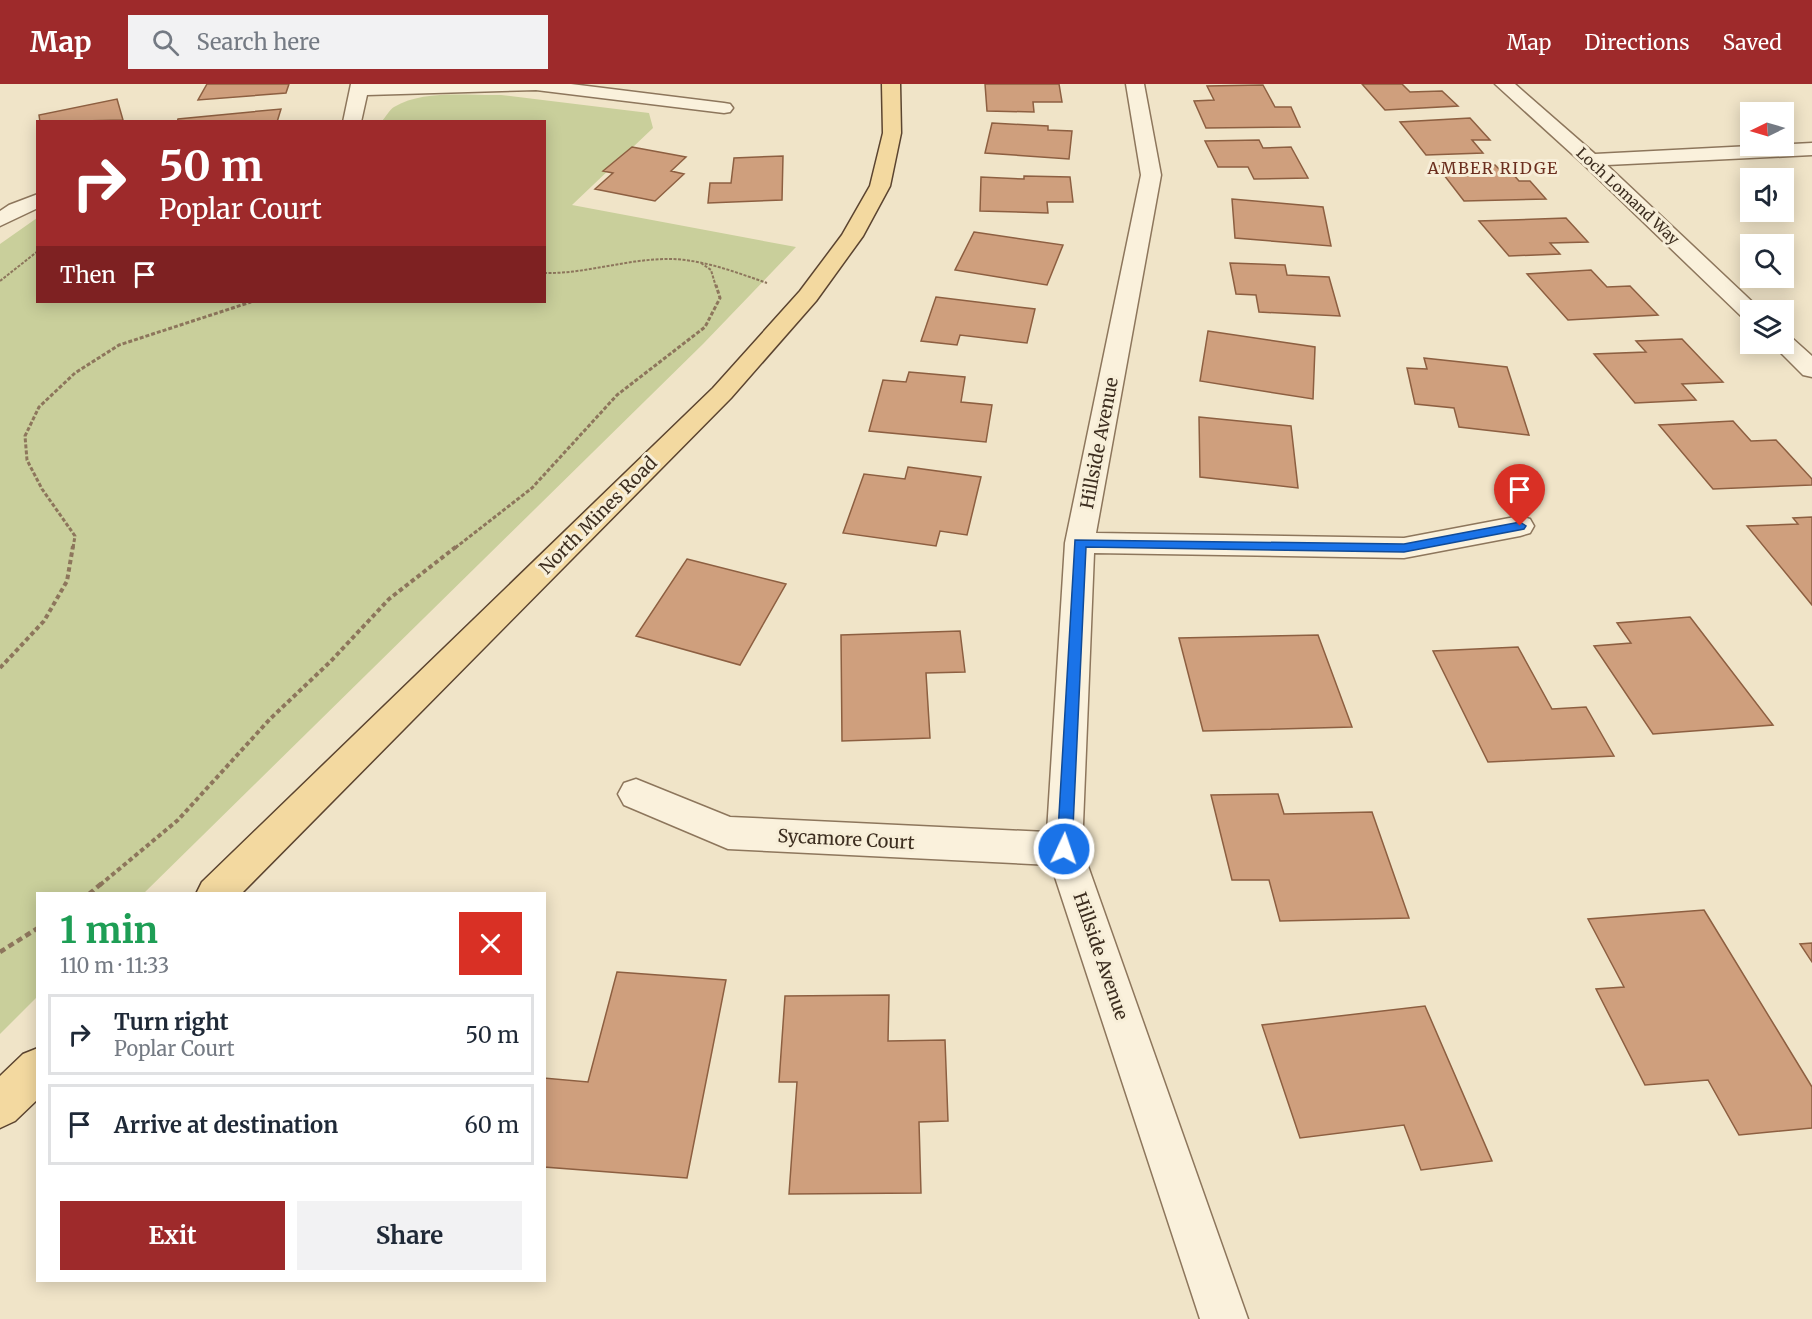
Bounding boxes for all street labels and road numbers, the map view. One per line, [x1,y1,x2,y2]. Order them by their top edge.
street label: Loch Lomand Way [1573,143,1684,249]
street label: Hillside Avenue [1075,375,1123,511]
street label: North Mines Road [534,451,662,579]
street label: Sycamore Court [777,824,915,854]
street label: Hillside Avenue [1068,889,1134,1023]

